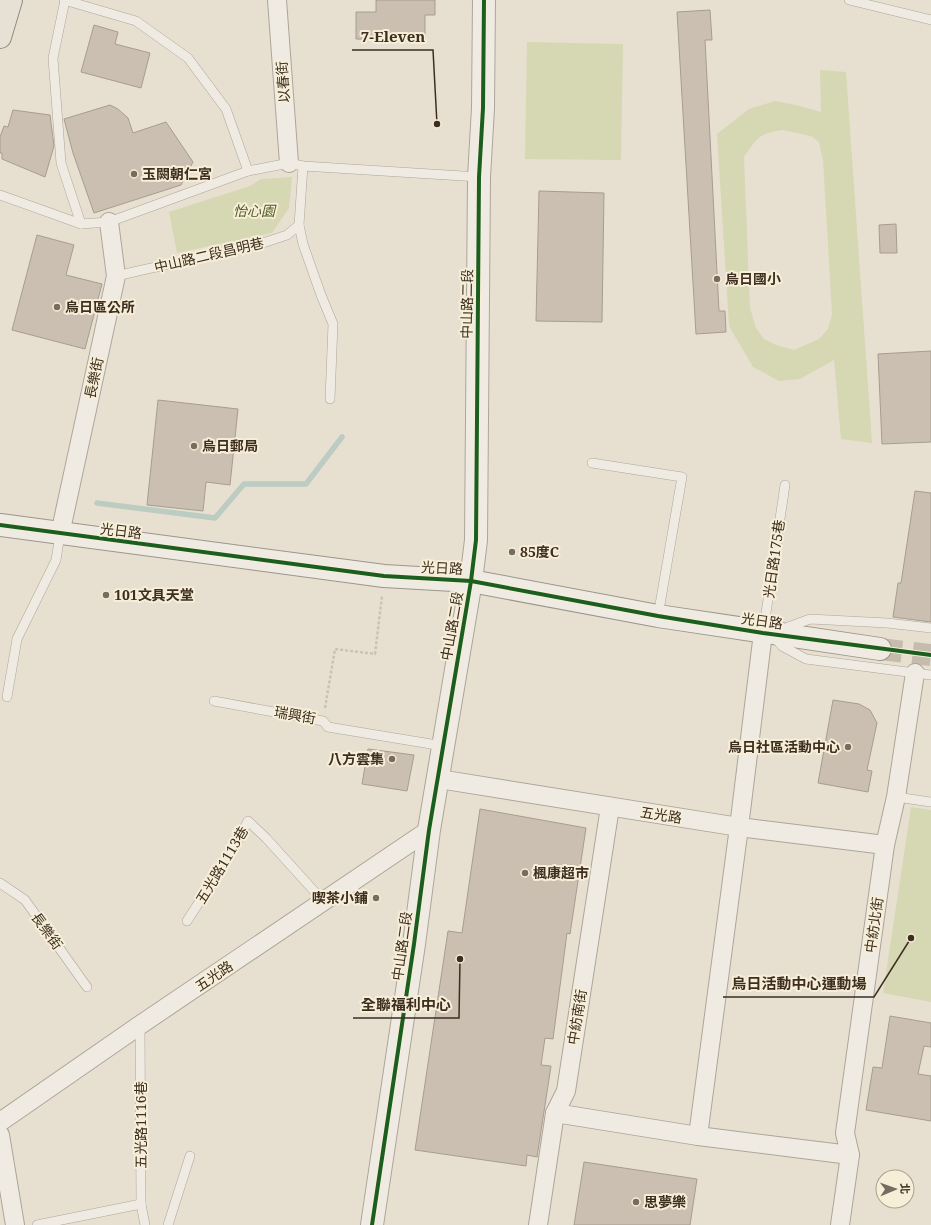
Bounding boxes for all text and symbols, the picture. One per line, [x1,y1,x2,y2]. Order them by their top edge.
callout: 7-Eleven [352,23,433,50]
text: 7-Eleven [361,26,425,46]
street label: 以春街 [272,60,293,104]
place label: 玉闕朝仁宮 [142,164,212,183]
marker: 玉闕朝仁宮 [129,169,139,179]
park label: 怡心園 [233,201,277,220]
street label: 中山路二段昌明巷 [152,233,266,276]
street label: 中山路二段 [456,269,477,339]
place label: 烏日國小 [725,269,781,288]
marker: 烏日國小 [712,274,722,284]
place label: 烏日區公所 [65,297,135,316]
marker: 烏日區公所 [52,302,62,312]
street label: 長樂街 [80,355,107,400]
place label: 烏日郵局 [202,436,258,455]
marker: 烏日郵局 [189,441,199,451]
street label: 光日路175巷 [759,518,788,600]
street label: 光日路 [99,519,143,542]
place label: 85度C [520,542,559,561]
marker: 85度C [507,547,517,557]
street label: 光日路 [421,557,463,578]
place label: 101文具天堂 [114,585,194,604]
marker: 101文具天堂 [101,590,111,600]
street label: 中山路二段 [436,590,467,662]
street label: 光日路 [740,608,784,633]
street label: 瑞興街 [273,702,317,728]
place label: 烏日社區活動中心 [728,737,840,756]
marker: 烏日社區活動中心 [843,742,853,752]
place label: 八方雲集 [328,749,384,768]
marker: 八方雲集 [387,754,397,764]
street label: 五光路 [639,802,683,827]
street label: 五光路1113巷 [191,822,252,907]
place label: 楓康超市 [533,863,589,882]
marker: 楓康超市 [520,868,530,878]
place label: 喫茶小鋪 [312,888,368,907]
marker: 喫茶小鋪 [371,893,381,903]
street label: 中紡北街 [860,896,887,954]
street label: 長樂街 [27,908,67,953]
street label: 中山路二段 [387,910,416,982]
street label: 五光路 [191,956,236,995]
callout: 烏日活動中心運動場 [723,970,874,997]
text: 烏日活動中心運動場 [731,973,867,993]
street label: 中紡南街 [563,988,590,1046]
callout: 全聯福利中心 [353,991,459,1018]
text: 全聯福利中心 [361,994,451,1014]
street label: 五光路1116巷 [131,1081,150,1169]
north arrow [875,1169,915,1209]
text: 北 [898,1183,913,1194]
place label: 思夢樂 [644,1192,686,1211]
marker: 思夢樂 [631,1197,641,1207]

